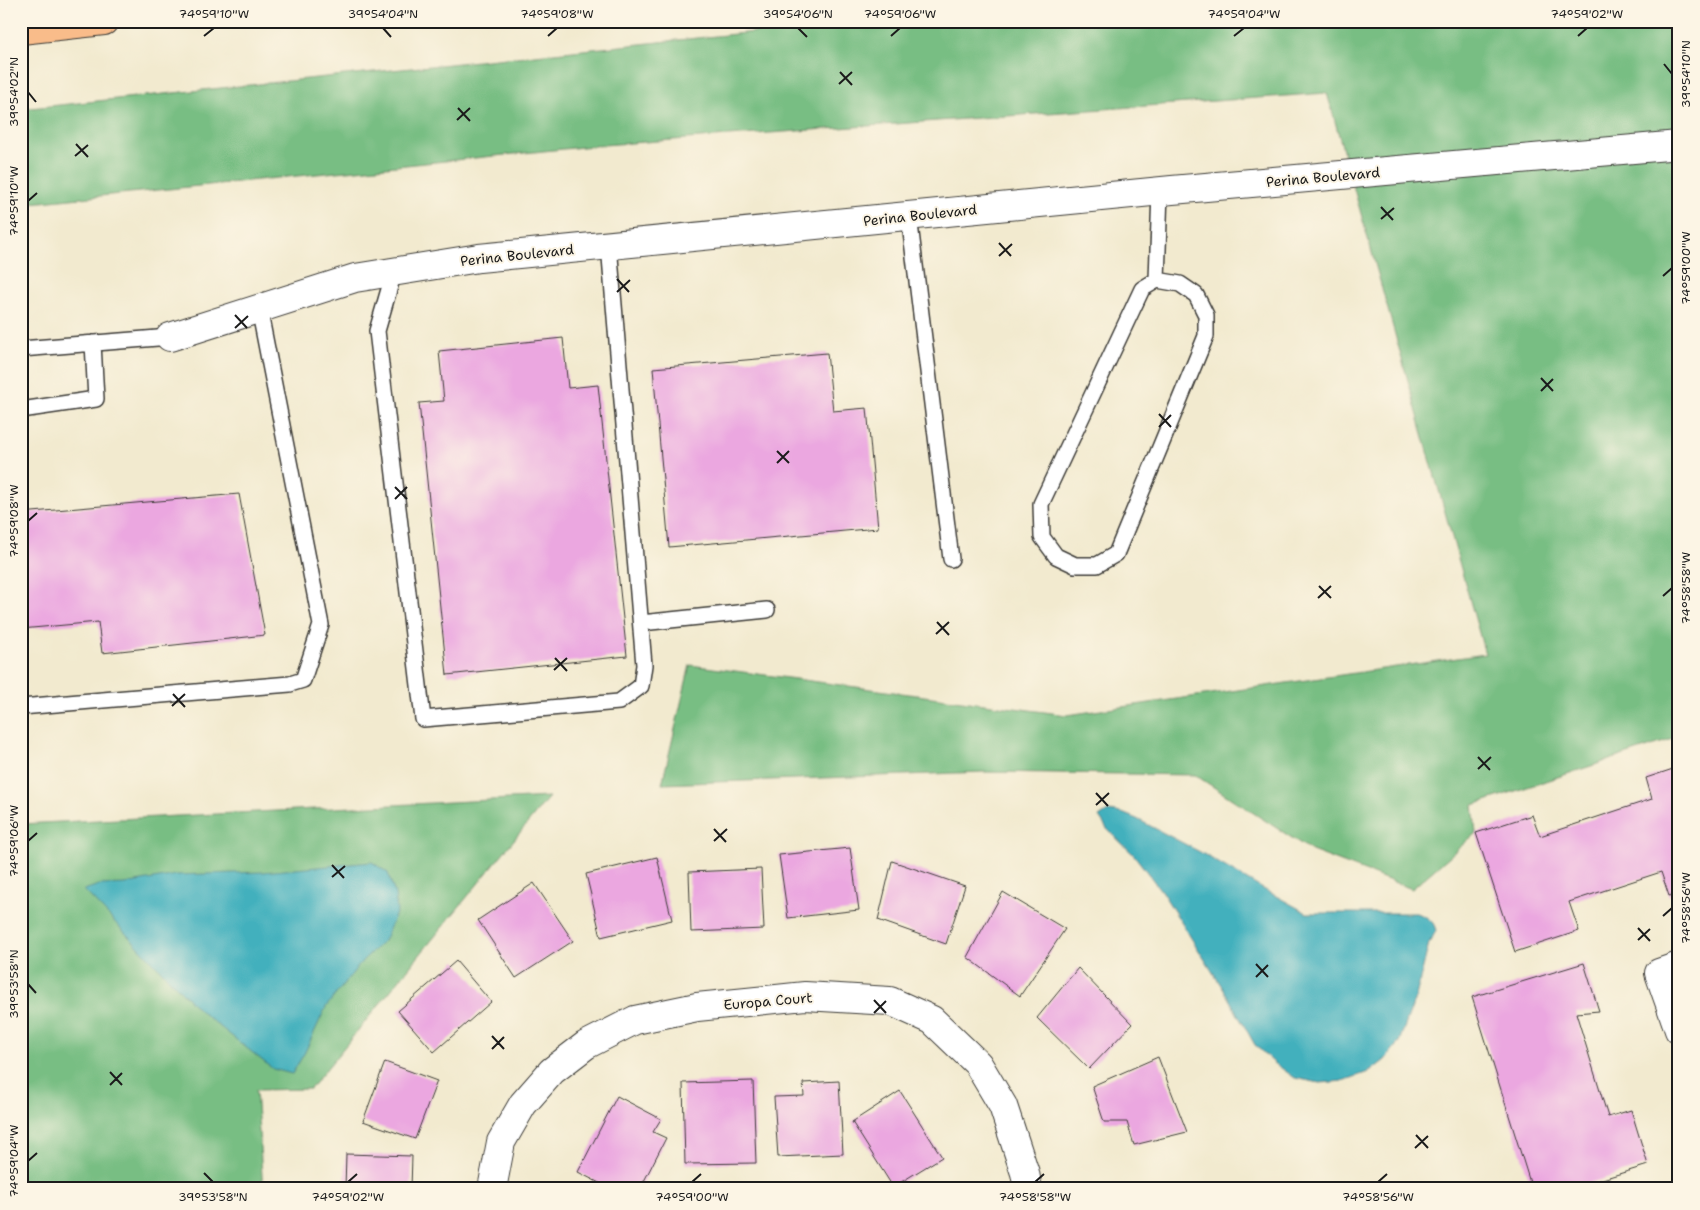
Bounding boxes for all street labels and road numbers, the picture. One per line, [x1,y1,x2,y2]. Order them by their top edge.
street label: Perina Boulevard [1265,163,1381,191]
street label: Perina Boulevard [862,200,978,230]
street label: Perina Boulevard [459,240,575,270]
street label: Europa Court [723,988,813,1014]

